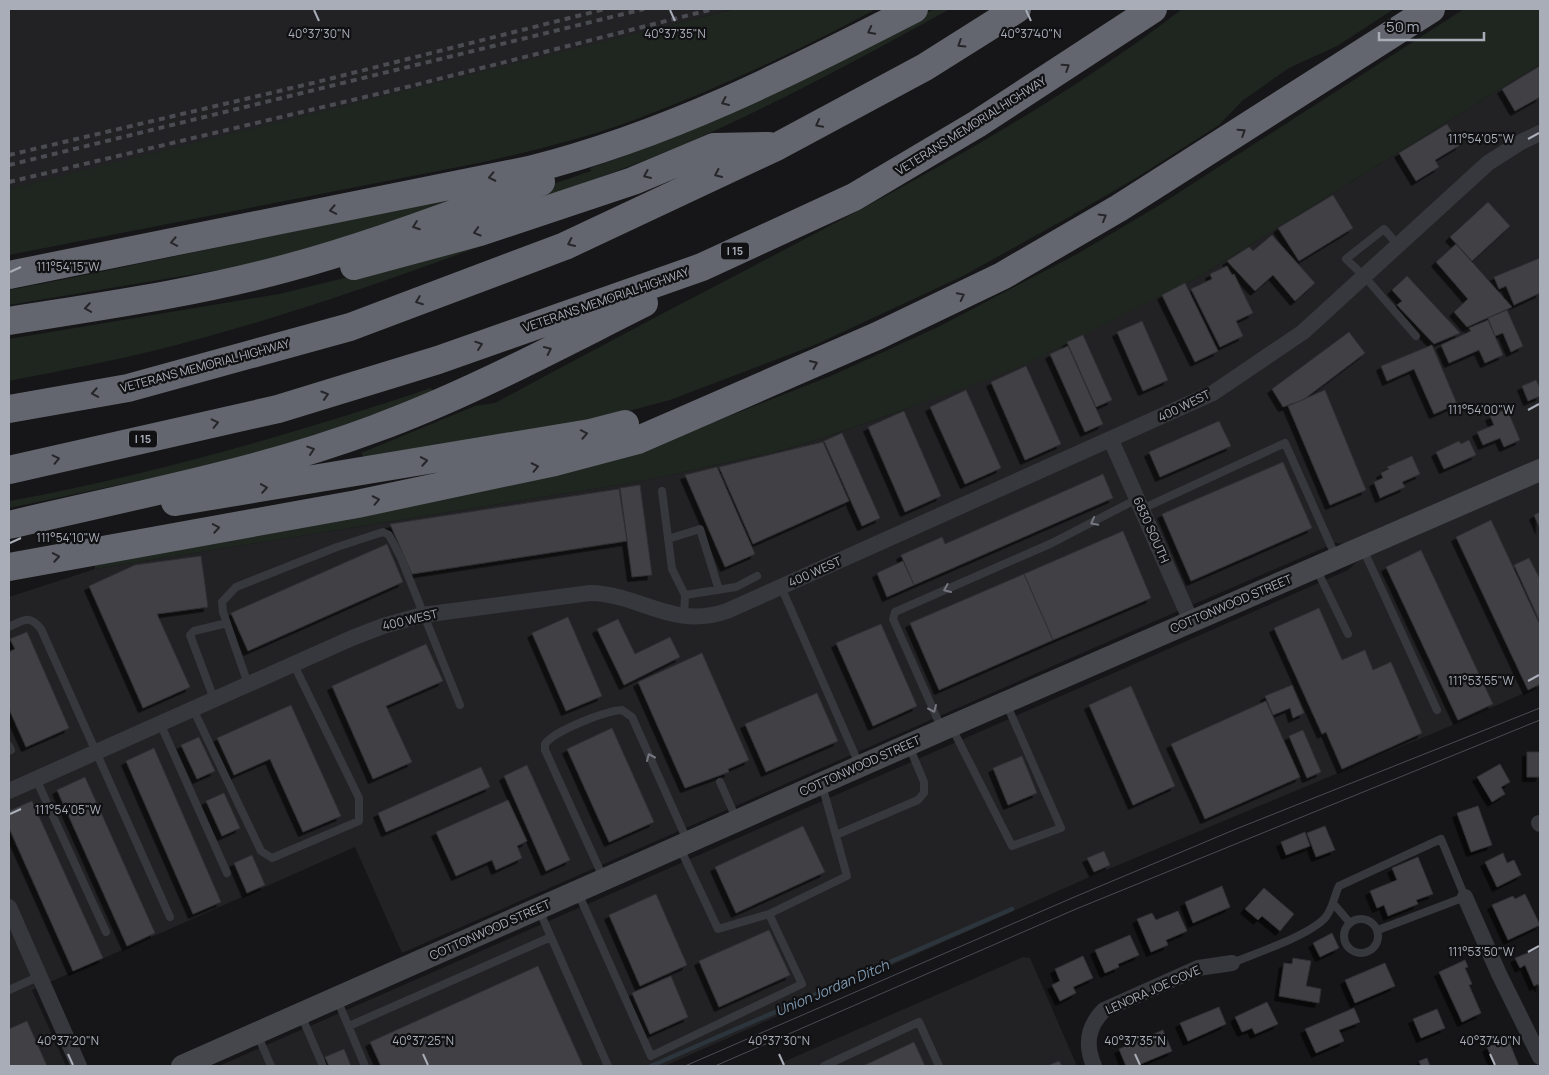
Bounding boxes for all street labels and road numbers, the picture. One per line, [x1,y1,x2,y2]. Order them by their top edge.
street label: VETERANS MEMORIAL HIGHWAY [892,72,1050,179]
road number: I 15 [721,242,749,260]
street label: VETERANS MEMORIAL HIGHWAY [521,263,691,336]
street label: VETERANS MEMORIAL HIGHWAY [118,335,292,396]
street label: 400 WEST [1155,385,1214,426]
road number: I 15 [129,430,157,448]
street label: 6830 SOUTH [1129,494,1174,566]
street label: 400 WEST [786,552,845,591]
street label: COTTONWOOD STREET [1167,570,1295,637]
street label: 400 WEST [380,605,440,634]
street label: COTTONWOOD STREET [797,731,924,800]
street label: COTTONWOOD STREET [427,895,554,964]
street label: LENORA JOE COVE [1103,961,1203,1018]

